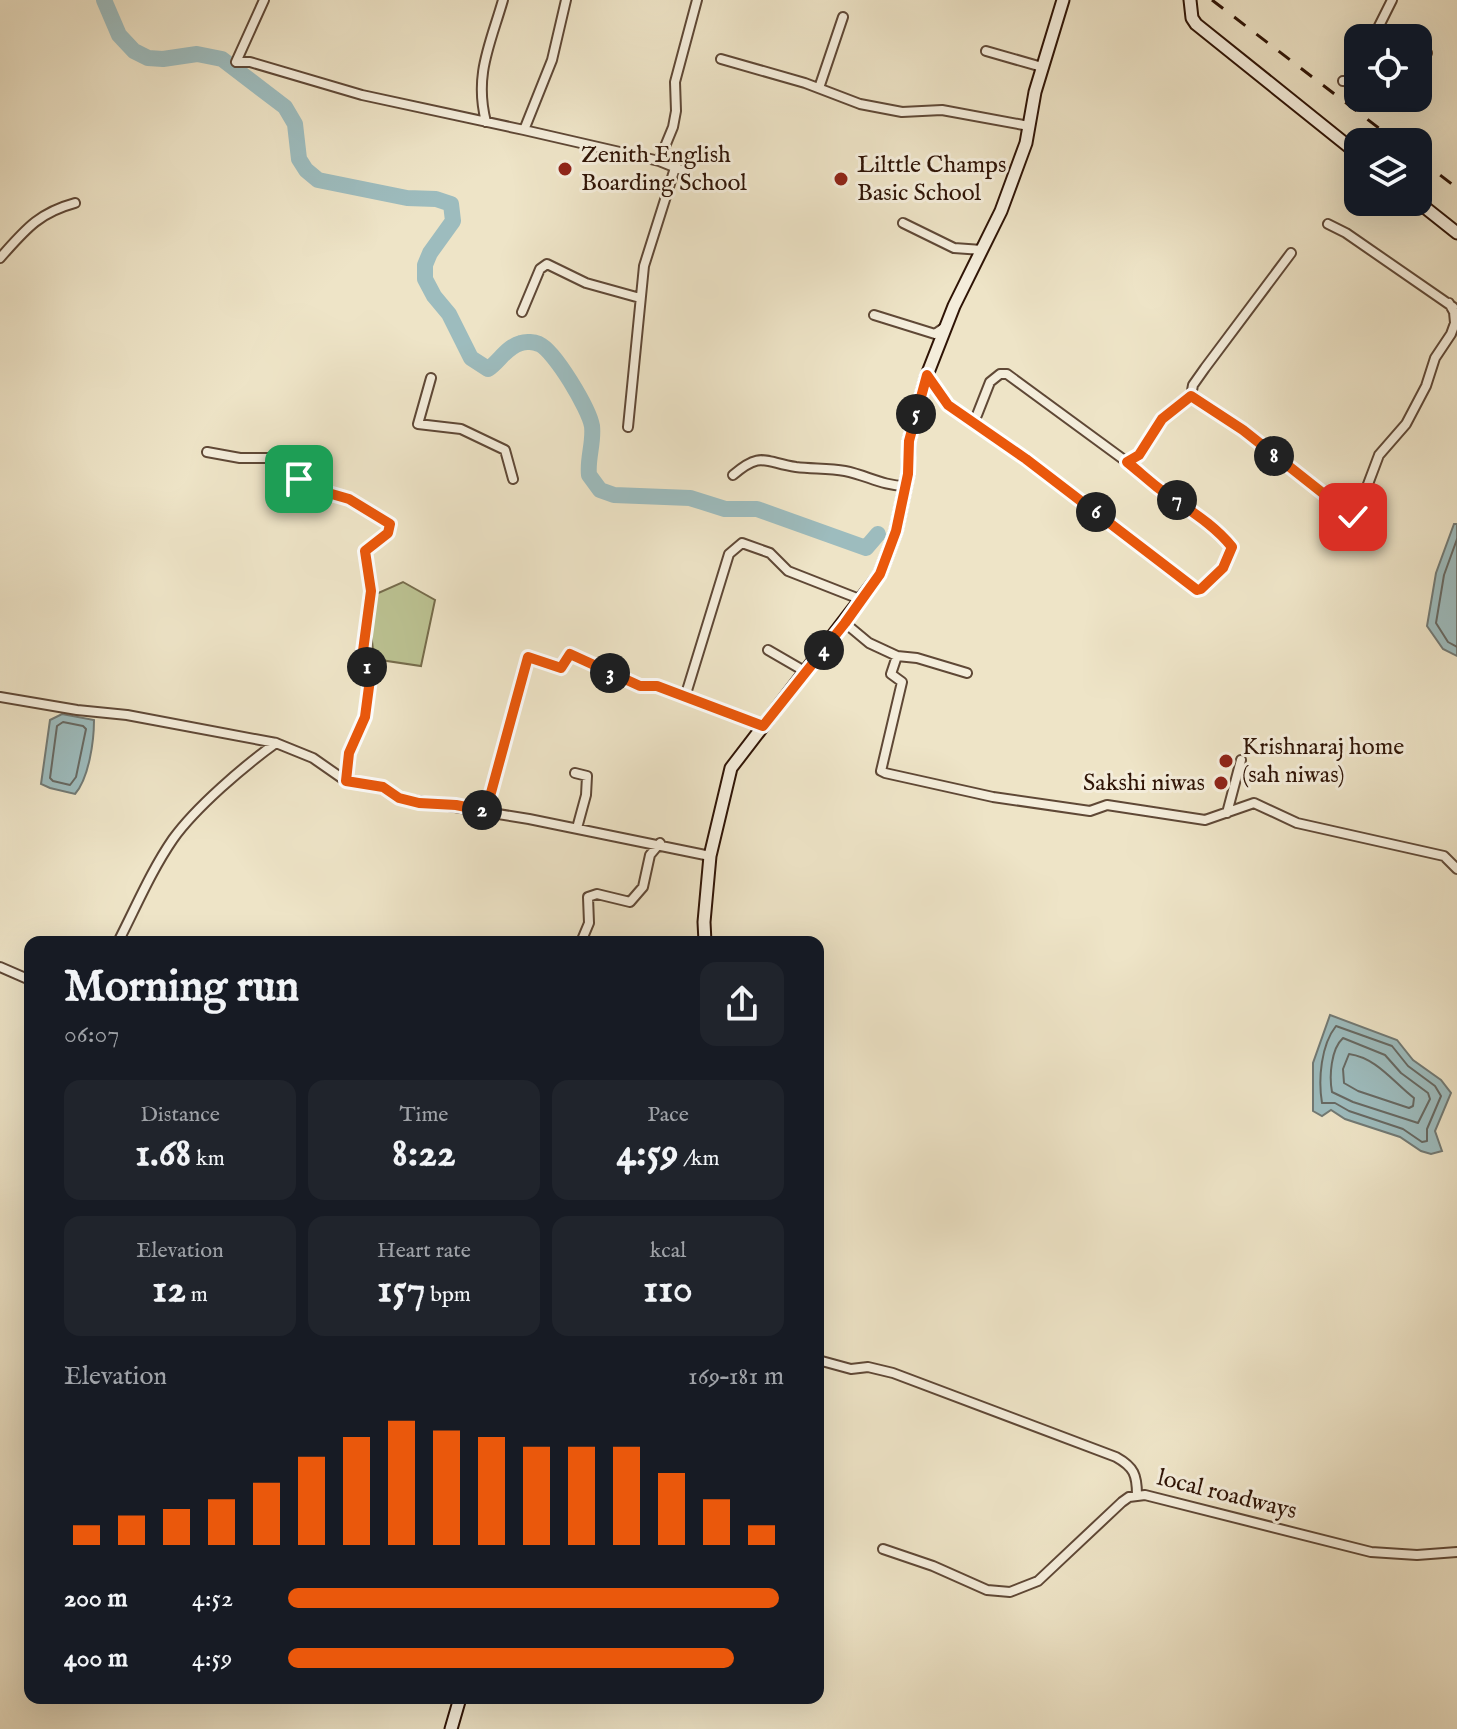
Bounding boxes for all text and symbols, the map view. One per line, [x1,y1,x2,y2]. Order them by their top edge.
map controls [1344,24,1432,216]
button: locate [1344,24,1432,112]
button: layers [1344,128,1432,216]
place label: Zenith English Boarding School [581,140,747,199]
place label: Lilttle Champs Basic School [857,150,1007,209]
marker: Zenith English Boarding School [556,160,574,178]
marker: Lilttle Champs Basic School [832,170,850,188]
pin: 5 [896,394,936,434]
text: 5 [912,400,920,428]
pin: 8 [1254,436,1294,476]
text: 8 [1270,442,1278,470]
pin [265,445,333,513]
icon: arrive [277,457,321,501]
pin: 7 [1157,480,1197,520]
pin [1319,483,1387,551]
text: 7 [1172,486,1182,514]
pin: 6 [1076,492,1116,532]
icon: check [1331,495,1375,539]
text: 6 [1091,498,1101,526]
pin: 4 [804,630,844,670]
text: 4 [819,636,829,664]
pin: 1 [347,647,387,687]
text: 1 [363,653,371,681]
pin: 3 [590,653,630,693]
text: 3 [606,659,614,687]
place label: Krishnaraj home (sah niwas) [1242,732,1404,791]
marker: Krishnaraj home (sah niwas) [1217,752,1235,770]
place label: Sakshi niwas [1083,768,1205,799]
marker: Sakshi niwas [1212,774,1230,792]
pin: 2 [462,790,502,830]
text: 2 [477,796,487,824]
text: Morning run [64,960,299,1016]
button: share [700,962,784,1046]
text: 06:07 [64,1018,120,1051]
text: Distance [140,1101,220,1129]
text: Time [400,1101,448,1129]
text: Pace [647,1101,689,1129]
text: 1.68 [135,1129,191,1180]
text: 8:22 [392,1129,456,1180]
text: 4:59 [616,1129,679,1180]
text: km [191,1145,225,1173]
text: /km [679,1145,720,1173]
text: Elevation [136,1237,224,1265]
text: Heart rate [377,1237,471,1265]
text: kcal [650,1237,686,1265]
text: 12 [152,1265,186,1316]
text: 157 [377,1265,425,1316]
text: 110 [643,1265,693,1316]
text: m [186,1281,208,1309]
text: bpm [425,1281,471,1309]
text: Elevation [64,1360,167,1393]
text: 169–181 m [688,1360,784,1393]
street label: local roadways [1154,1463,1300,1527]
text: 200 m [64,1582,128,1615]
text: 4:52 [192,1582,233,1615]
text: 400 m [64,1642,128,1675]
text: 4:59 [192,1642,232,1675]

